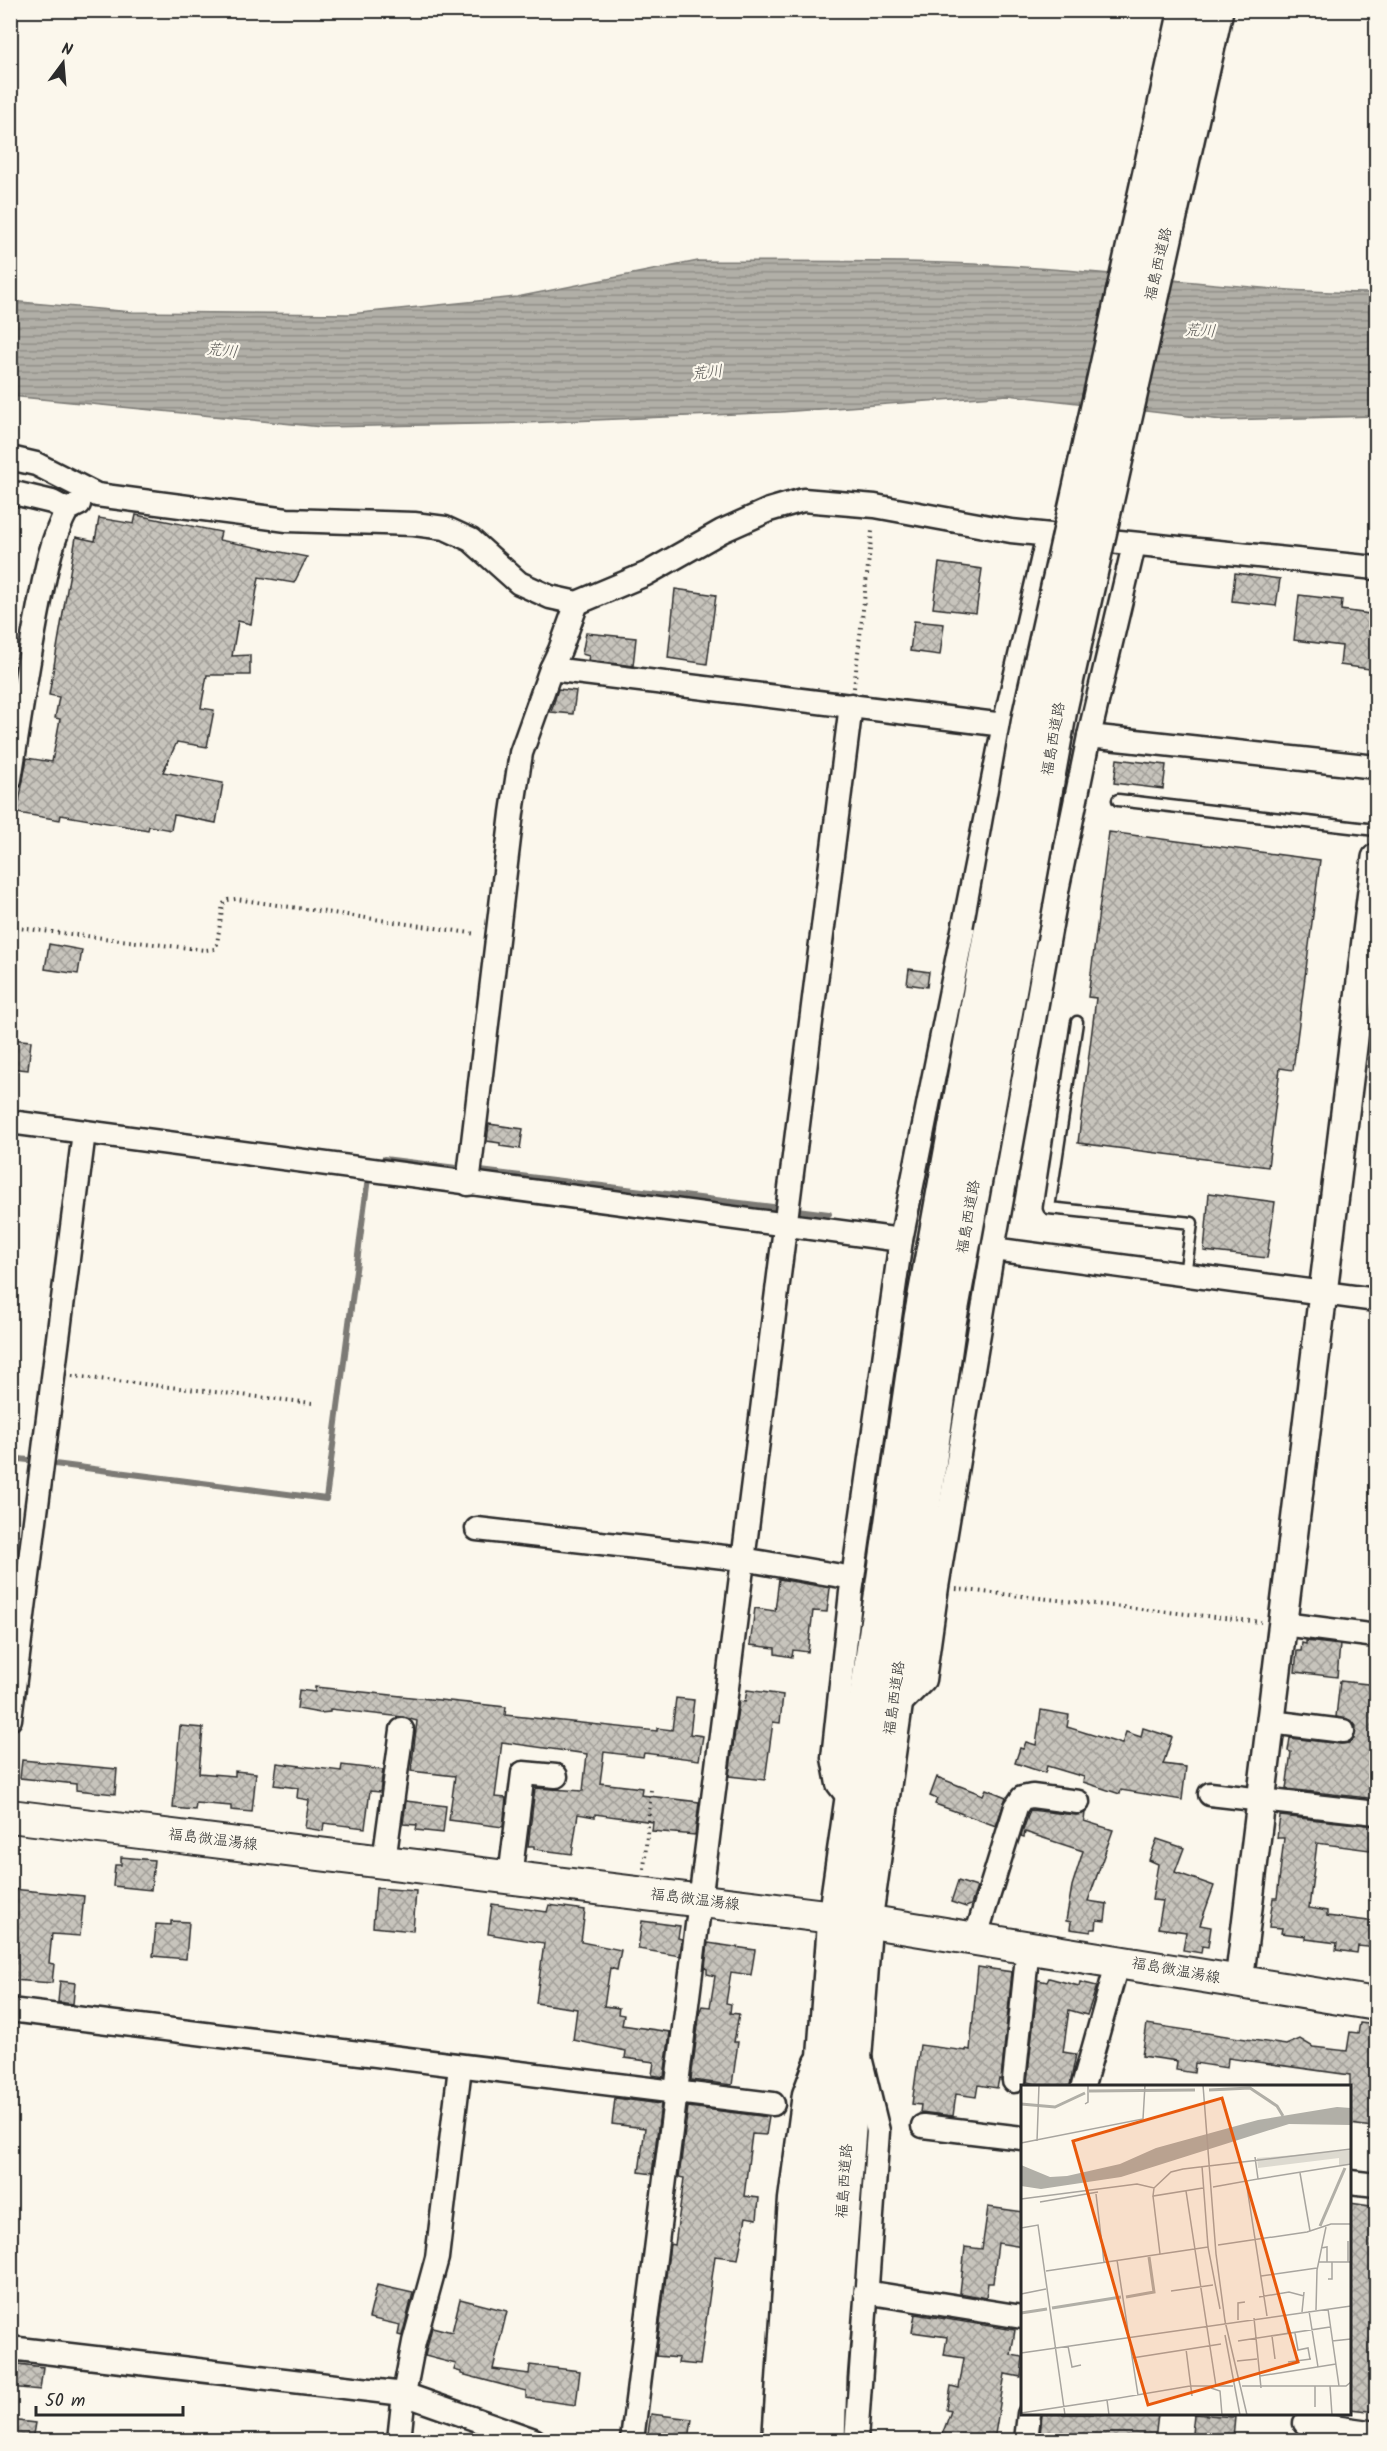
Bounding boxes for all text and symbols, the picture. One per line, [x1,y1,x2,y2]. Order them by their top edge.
north arrow [33,33,93,93]
text: N [58,37,75,63]
street label: 福島西道路 [1139,225,1179,303]
water label: 荒川 [1183,318,1217,344]
water label: 荒川 [205,337,239,365]
water label: 荒川 [690,359,724,387]
street label: 福島西道路 [1036,700,1072,778]
street label: 福島西道路 [951,1178,987,1256]
street label: 福島西道路 [878,1659,912,1737]
street label: 福島微温湯線 [167,1823,259,1857]
street label: 福島微温湯線 [649,1883,741,1917]
street label: 福島微温湯線 [1130,1951,1222,1991]
inset map [1021,2085,1351,2415]
street label: 福島西道路 [830,2143,860,2219]
scale bar [36,2379,183,2417]
text: 50 m [45,2387,85,2416]

